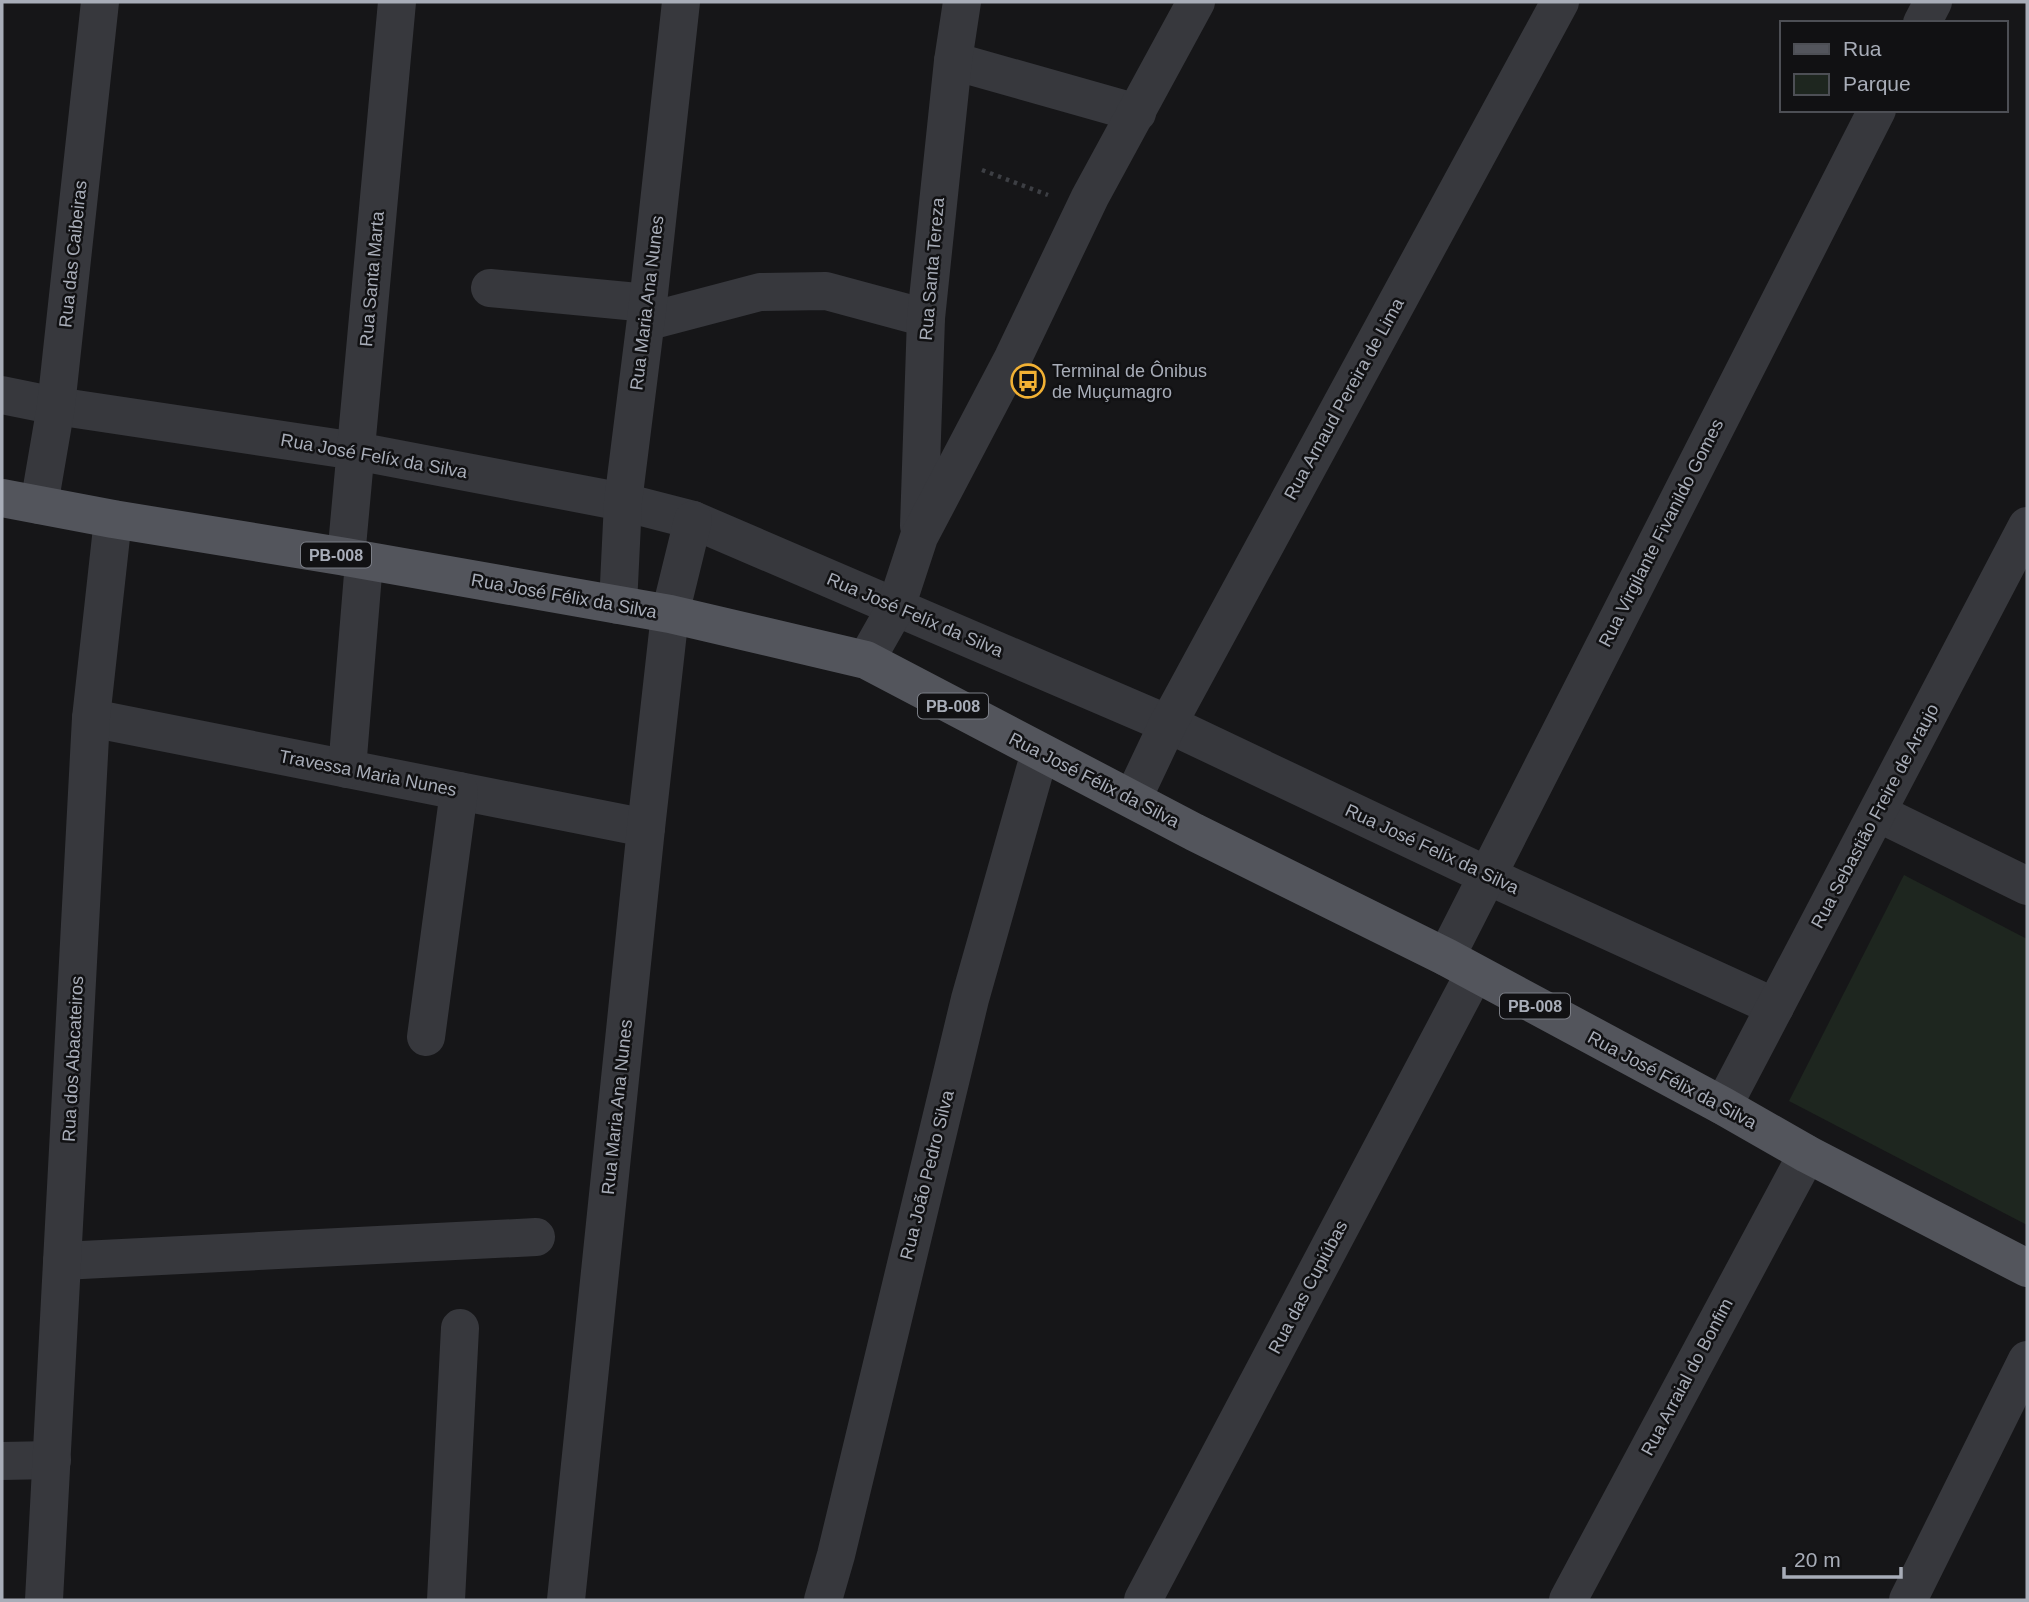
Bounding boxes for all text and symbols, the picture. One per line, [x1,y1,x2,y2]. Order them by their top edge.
legend [1780,21,2008,112]
text: Rua [1843,37,1882,60]
text: Parque [1843,72,1911,95]
street label: Rua das Caibeiras [55,179,91,329]
street label: Rua Santa Tereza [916,196,948,341]
street label: Rua Santa Marta [356,209,388,348]
street label: Rua Maria Ana Nunes [626,214,668,392]
street label: Rua Arnaud Pereira de Lima [1280,294,1408,503]
place label: Terminal de Ônibus de Muçumagro [1052,360,1207,402]
bus stop icon: Terminal de Ônibus de Muçumagro [1009,362,1047,400]
street label: Rua Virgilante Fivanildo Gomes [1595,416,1727,650]
street label: Rua José Felíx da Silva [279,430,470,482]
road number: PB-008 [301,542,371,568]
street label: Rua José Felíx da Silva [824,569,1007,662]
street label: Rua José Félix da Silva [470,570,659,622]
road number: PB-008 [918,694,988,719]
street label: Rua Sebastião Freire de Araujo [1807,700,1943,932]
street label: Rua José Félix da Silva [1006,728,1183,832]
street label: Travessa Maria Nunes [278,746,458,800]
street label: Rua José Felíx da Silva [1342,800,1523,898]
street label: Rua dos Abacateiros [59,976,87,1142]
road number: PB-008 [1500,994,1570,1018]
street label: Rua Maria Ana Nunes [598,1018,636,1196]
street label: Rua José Félix da Silva [1584,1027,1761,1133]
street label: Rua João Pedro Silva [896,1087,958,1262]
street label: Rua das Cupiúbas [1264,1217,1352,1357]
street label: Rua Arraial do Bonfim [1637,1295,1737,1459]
scale bar [1784,1536,1901,1580]
text: 20 m [1794,1548,1841,1571]

